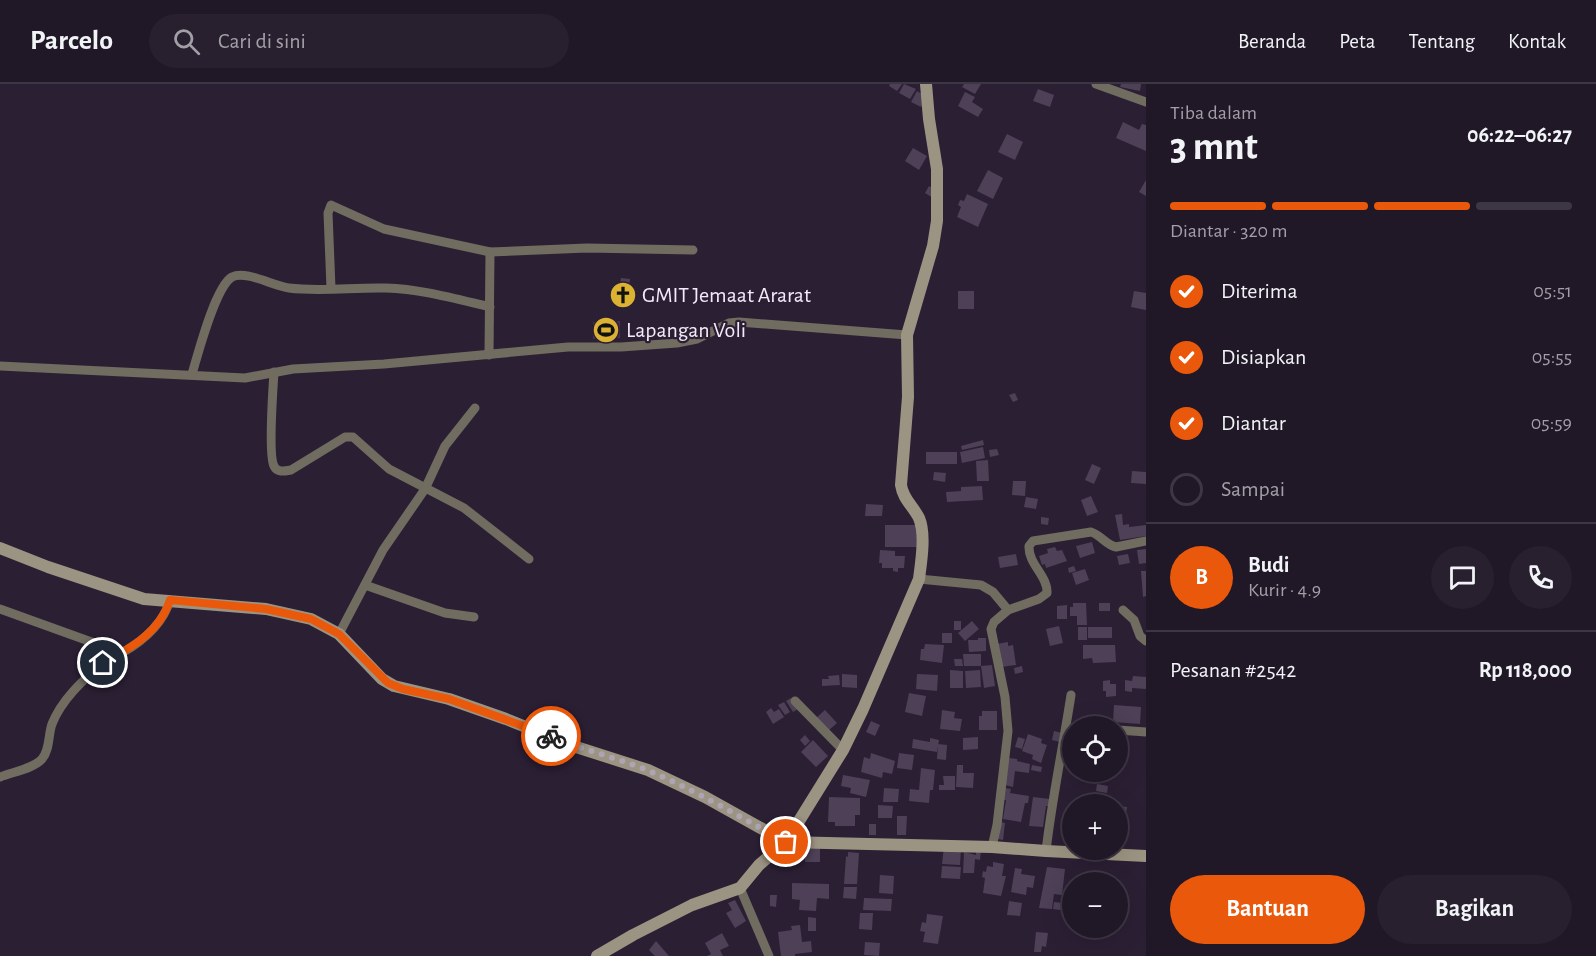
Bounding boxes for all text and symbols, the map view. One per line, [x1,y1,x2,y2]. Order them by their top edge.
search box [149,14,569,68]
icon: search [170,25,203,58]
text: Parcelo [30,27,113,55]
text: Cari di sini [218,30,306,52]
text: Beranda [1238,31,1306,52]
text: Peta [1339,31,1375,52]
text: Tentang [1408,31,1475,52]
text: Kontak [1508,31,1566,52]
text: Tiba dalam [1170,103,1257,123]
text: 06:22–06:27 [1467,124,1572,146]
text: 3 mnt [1170,128,1258,167]
text: Diantar · 320 m [1170,221,1287,241]
icon: check [1170,275,1203,308]
church icon: GMIT Jemaat Ararat [608,280,638,310]
text: Diterima [1221,280,1298,302]
text: 05:51 [1533,281,1572,301]
place label: GMIT Jemaat Ararat [642,284,811,306]
sports icon: Lapangan Voli [591,315,621,345]
place label: Lapangan Voli [626,319,746,341]
icon: check [1170,341,1203,374]
text: Disiapkan [1221,346,1306,368]
text: 05:55 [1532,347,1572,367]
icon: check [1170,407,1203,440]
text: Diantar [1221,412,1286,434]
text: 05:59 [1531,413,1572,433]
text: Sampai [1221,478,1285,500]
button: chat [1431,546,1494,609]
button: phone [1509,546,1572,609]
text: Budi [1248,554,1290,576]
text: B [1195,566,1208,588]
text: Kurir · 4.9 [1248,580,1321,600]
pin [77,637,128,688]
icon: home [86,646,119,679]
text: Pesanan #2542 [1170,659,1296,681]
text: Rp 118,000 [1479,659,1572,681]
courier [521,706,581,766]
map controls [1062,716,1128,938]
button: locate [1062,716,1128,782]
icon: bike [535,720,568,753]
button: + [1062,794,1128,860]
pin [760,816,811,867]
icon: bag [769,825,802,858]
button: − [1062,872,1128,938]
button: Bantuan [1170,875,1365,944]
button: Bagikan [1377,875,1572,944]

